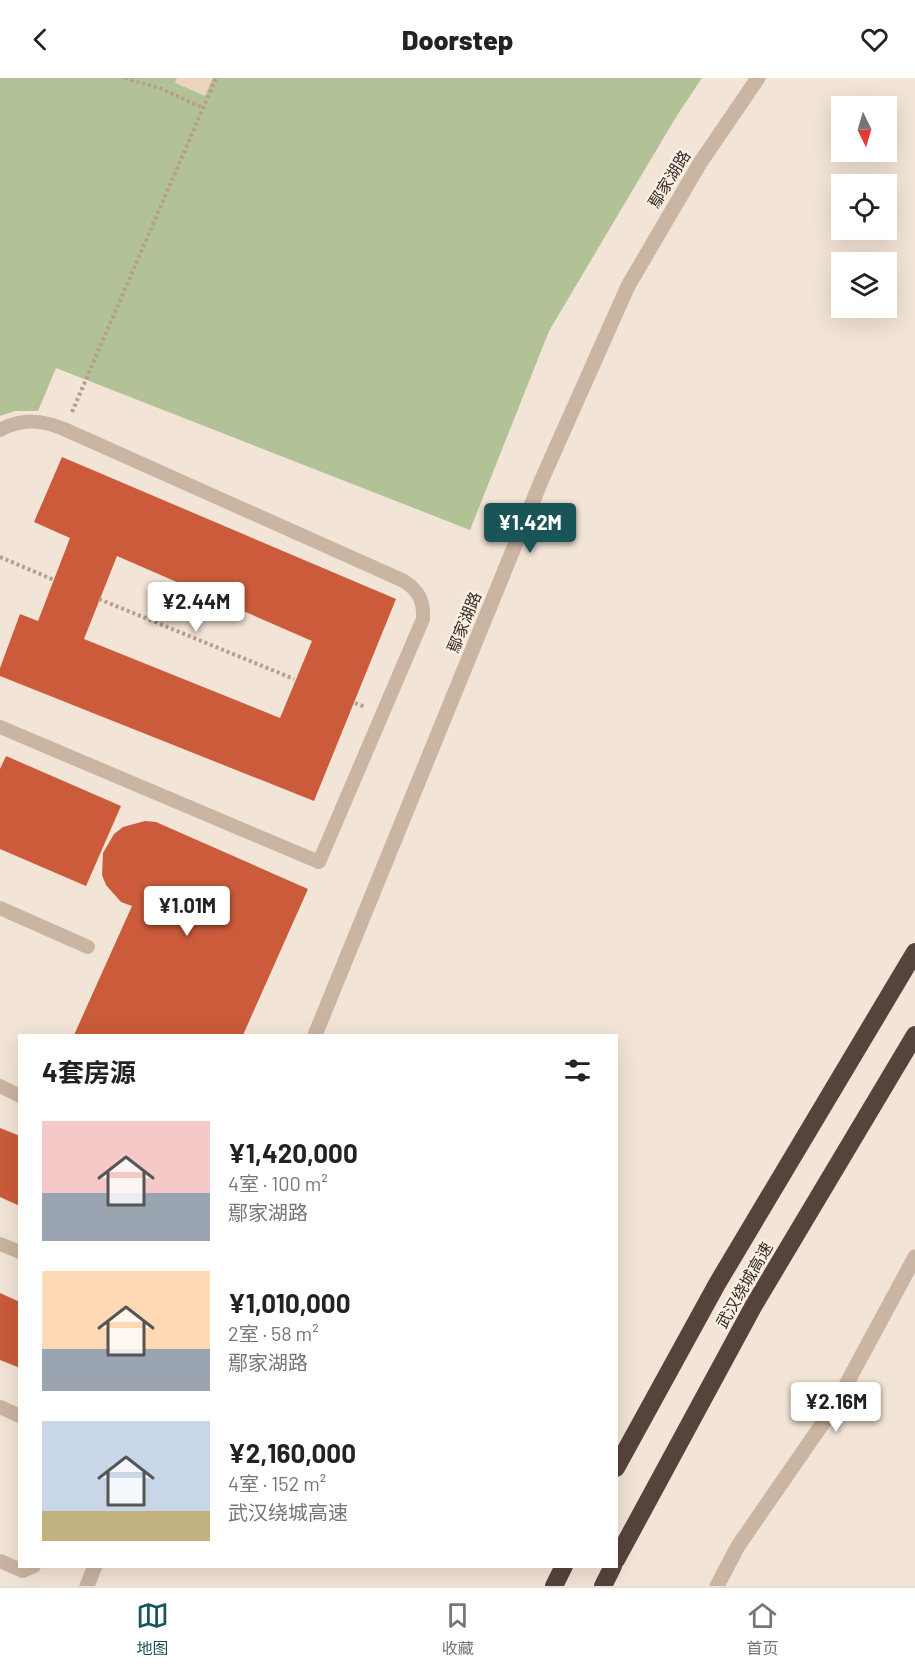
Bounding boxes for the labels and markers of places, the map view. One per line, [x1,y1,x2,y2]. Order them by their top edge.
pin: ¥1.42M [481,503,579,554]
pin: ¥2.44M [147,582,245,633]
pin: ¥1.01M [138,886,236,937]
pin: ¥2.16M [787,1382,885,1433]

